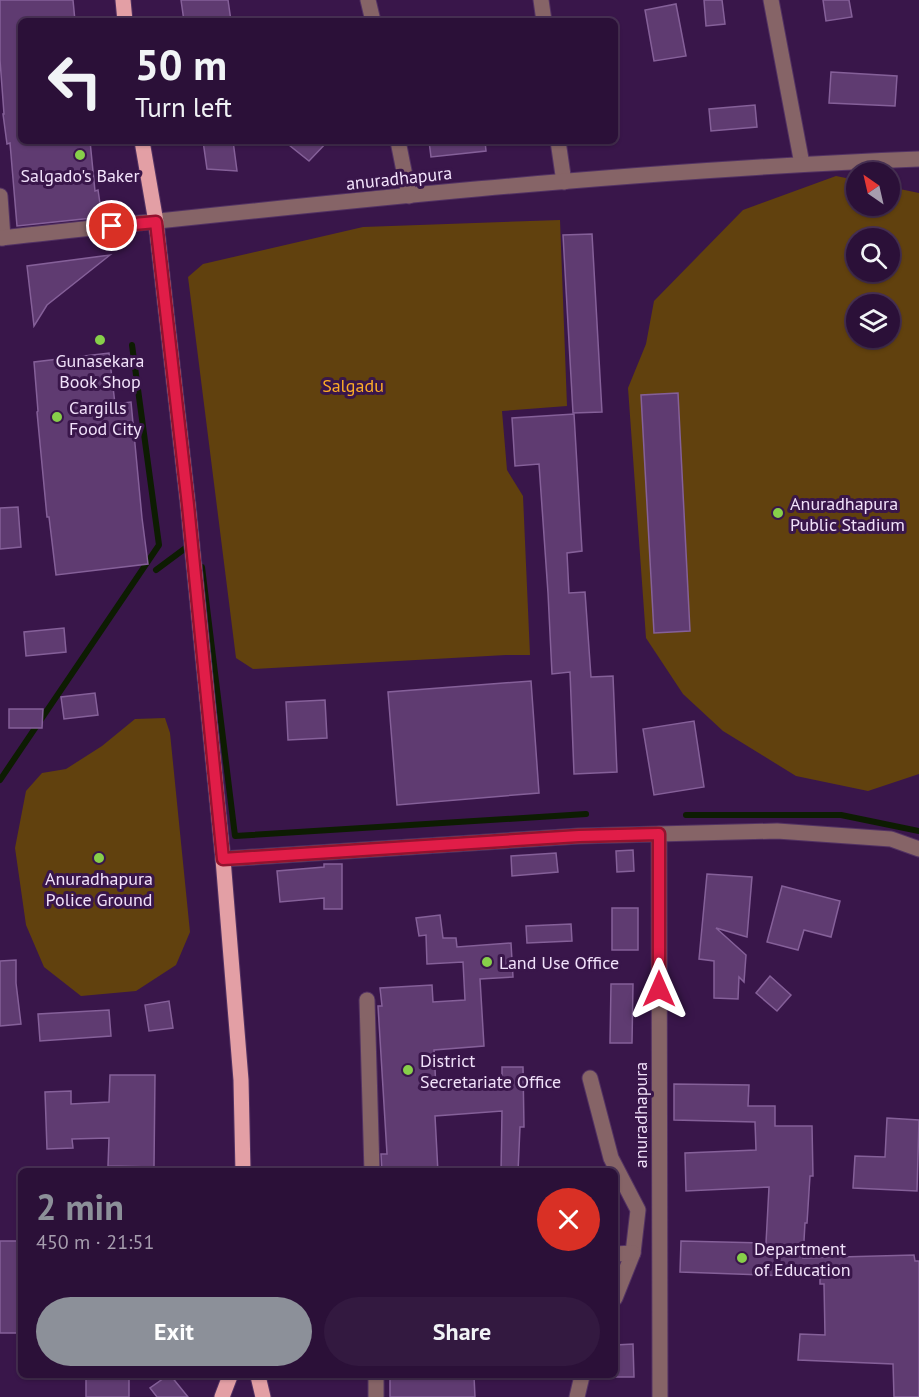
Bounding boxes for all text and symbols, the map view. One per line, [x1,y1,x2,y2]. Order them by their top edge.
text: 50 m [135,37,227,92]
icon: left [36,42,114,120]
text: Turn left [135,90,232,124]
marker: Salgado's Baker [73,148,87,162]
street label: anuradhapura [345,161,453,195]
north arrow [846,162,900,216]
map controls [846,162,900,348]
place label: Salgado's Baker [20,164,140,187]
pin [86,200,137,251]
icon: arrive [95,209,128,242]
button: search [846,228,900,282]
button: layers [846,294,900,348]
marker: Gunasekara Book Shop [93,333,107,347]
place label: Gunasekara Book Shop [56,349,144,393]
park label: Salgadu [322,374,384,397]
place label: Cargills Food City [69,396,142,440]
marker: Cargills Food City [50,410,64,424]
place label: Anuradhapura Public Stadium [790,492,905,536]
marker: Anuradhapura Public Stadium [771,506,785,520]
marker: Anuradhapura Police Ground [92,851,106,865]
place label: Anuradhapura Police Ground [45,867,153,911]
place label: Land Use Office [499,951,619,974]
marker: Land Use Office [480,955,494,969]
position arrow [627,957,691,1021]
place label: District Secretariate Office [420,1049,561,1093]
street label: anuradhapura [629,1062,652,1168]
marker: District Secretariate Office [401,1063,415,1077]
text: 2 min [36,1183,124,1230]
button: close [537,1188,600,1251]
text: 450 m · 21:51 [36,1229,154,1255]
place label: Department of Education [754,1237,850,1281]
marker: Department of Education [735,1251,749,1265]
button: Exit [36,1297,312,1366]
button: Share [324,1297,600,1366]

